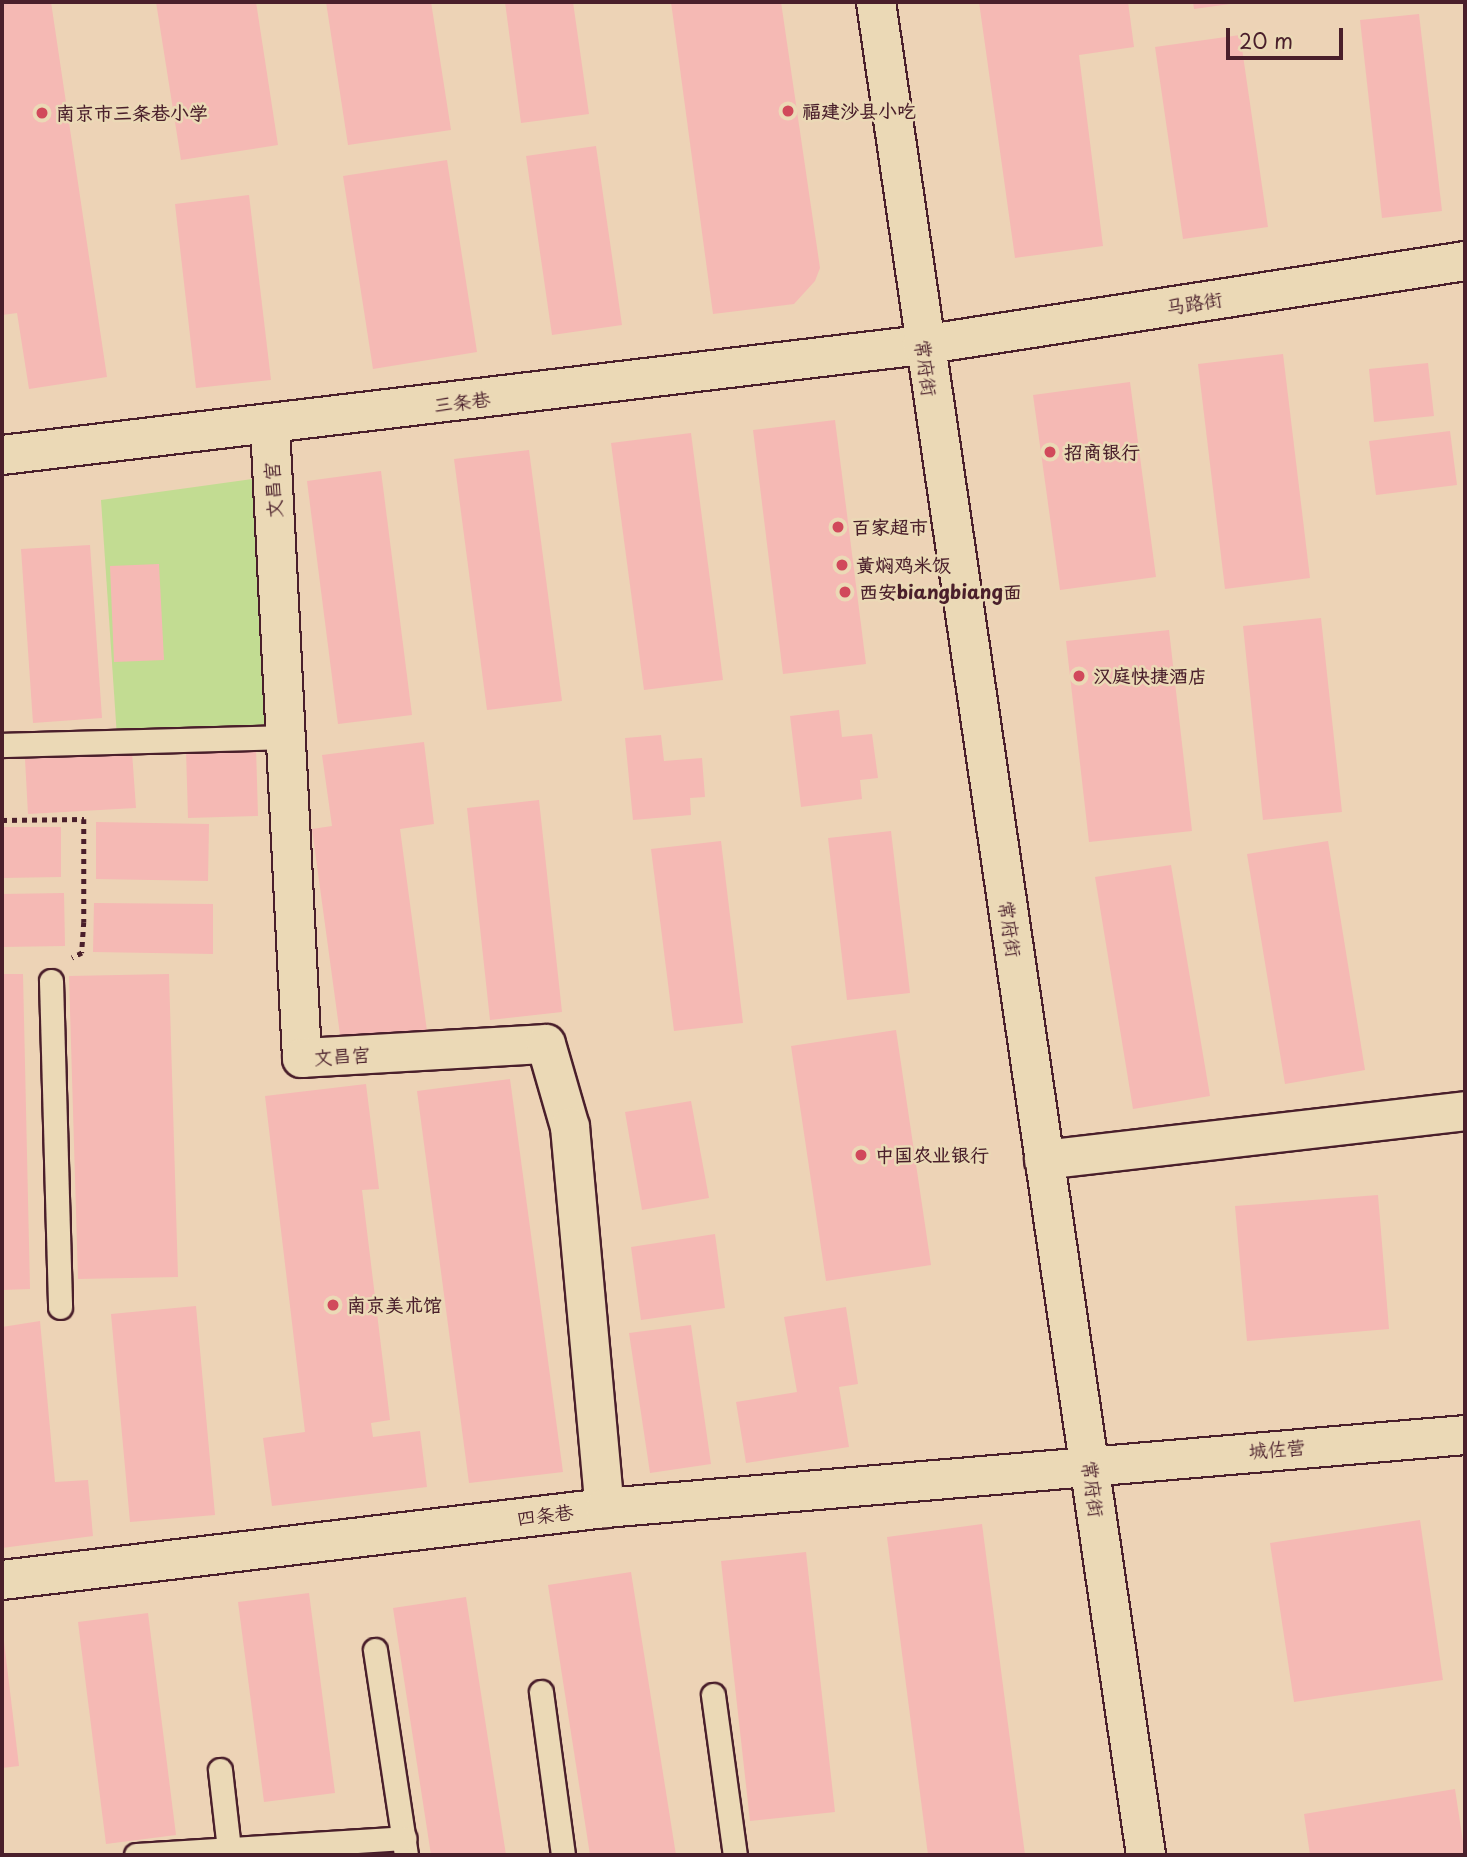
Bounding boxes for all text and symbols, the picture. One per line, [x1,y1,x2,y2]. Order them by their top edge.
scale bar [1229,14,1346,58]
text: 20 m [1239,24,1293,56]
place label: 福建沙县小吃 [802,100,916,122]
place label: 南京市三条巷小学 [56,102,208,124]
marker: 福建沙县小吃 [780,103,796,119]
marker: 南京市三条巷小学 [34,105,50,121]
street label: 马路街 [1164,287,1224,319]
street label: 常府街 [911,338,941,398]
street label: 三条巷 [432,387,492,417]
place label: 招商银行 [1064,441,1140,463]
marker: 招商银行 [1042,444,1058,460]
street label: 文昌宫 [260,461,286,519]
place label: 百家超市 [852,516,928,538]
marker: 百家超市 [830,519,846,535]
place label: 黄焖鸡米饭 [856,554,951,576]
marker: 黄焖鸡米饭 [834,557,850,573]
place label: 西安biangbiang面 [859,581,1022,603]
marker: 西安biangbiang面 [837,584,853,600]
place label: 汉庭快捷酒店 [1093,665,1207,687]
marker: 汉庭快捷酒店 [1071,668,1087,684]
street label: 常府街 [994,899,1026,959]
street label: 文昌宫 [313,1043,371,1069]
place label: 中国农业银行 [875,1144,989,1166]
marker: 中国农业银行 [853,1147,869,1163]
place label: 南京美术馆 [347,1294,442,1316]
marker: 南京美术馆 [325,1297,341,1313]
street label: 城佐营 [1248,1436,1306,1462]
street label: 常府街 [1078,1459,1108,1519]
street label: 四条巷 [515,1500,575,1530]

